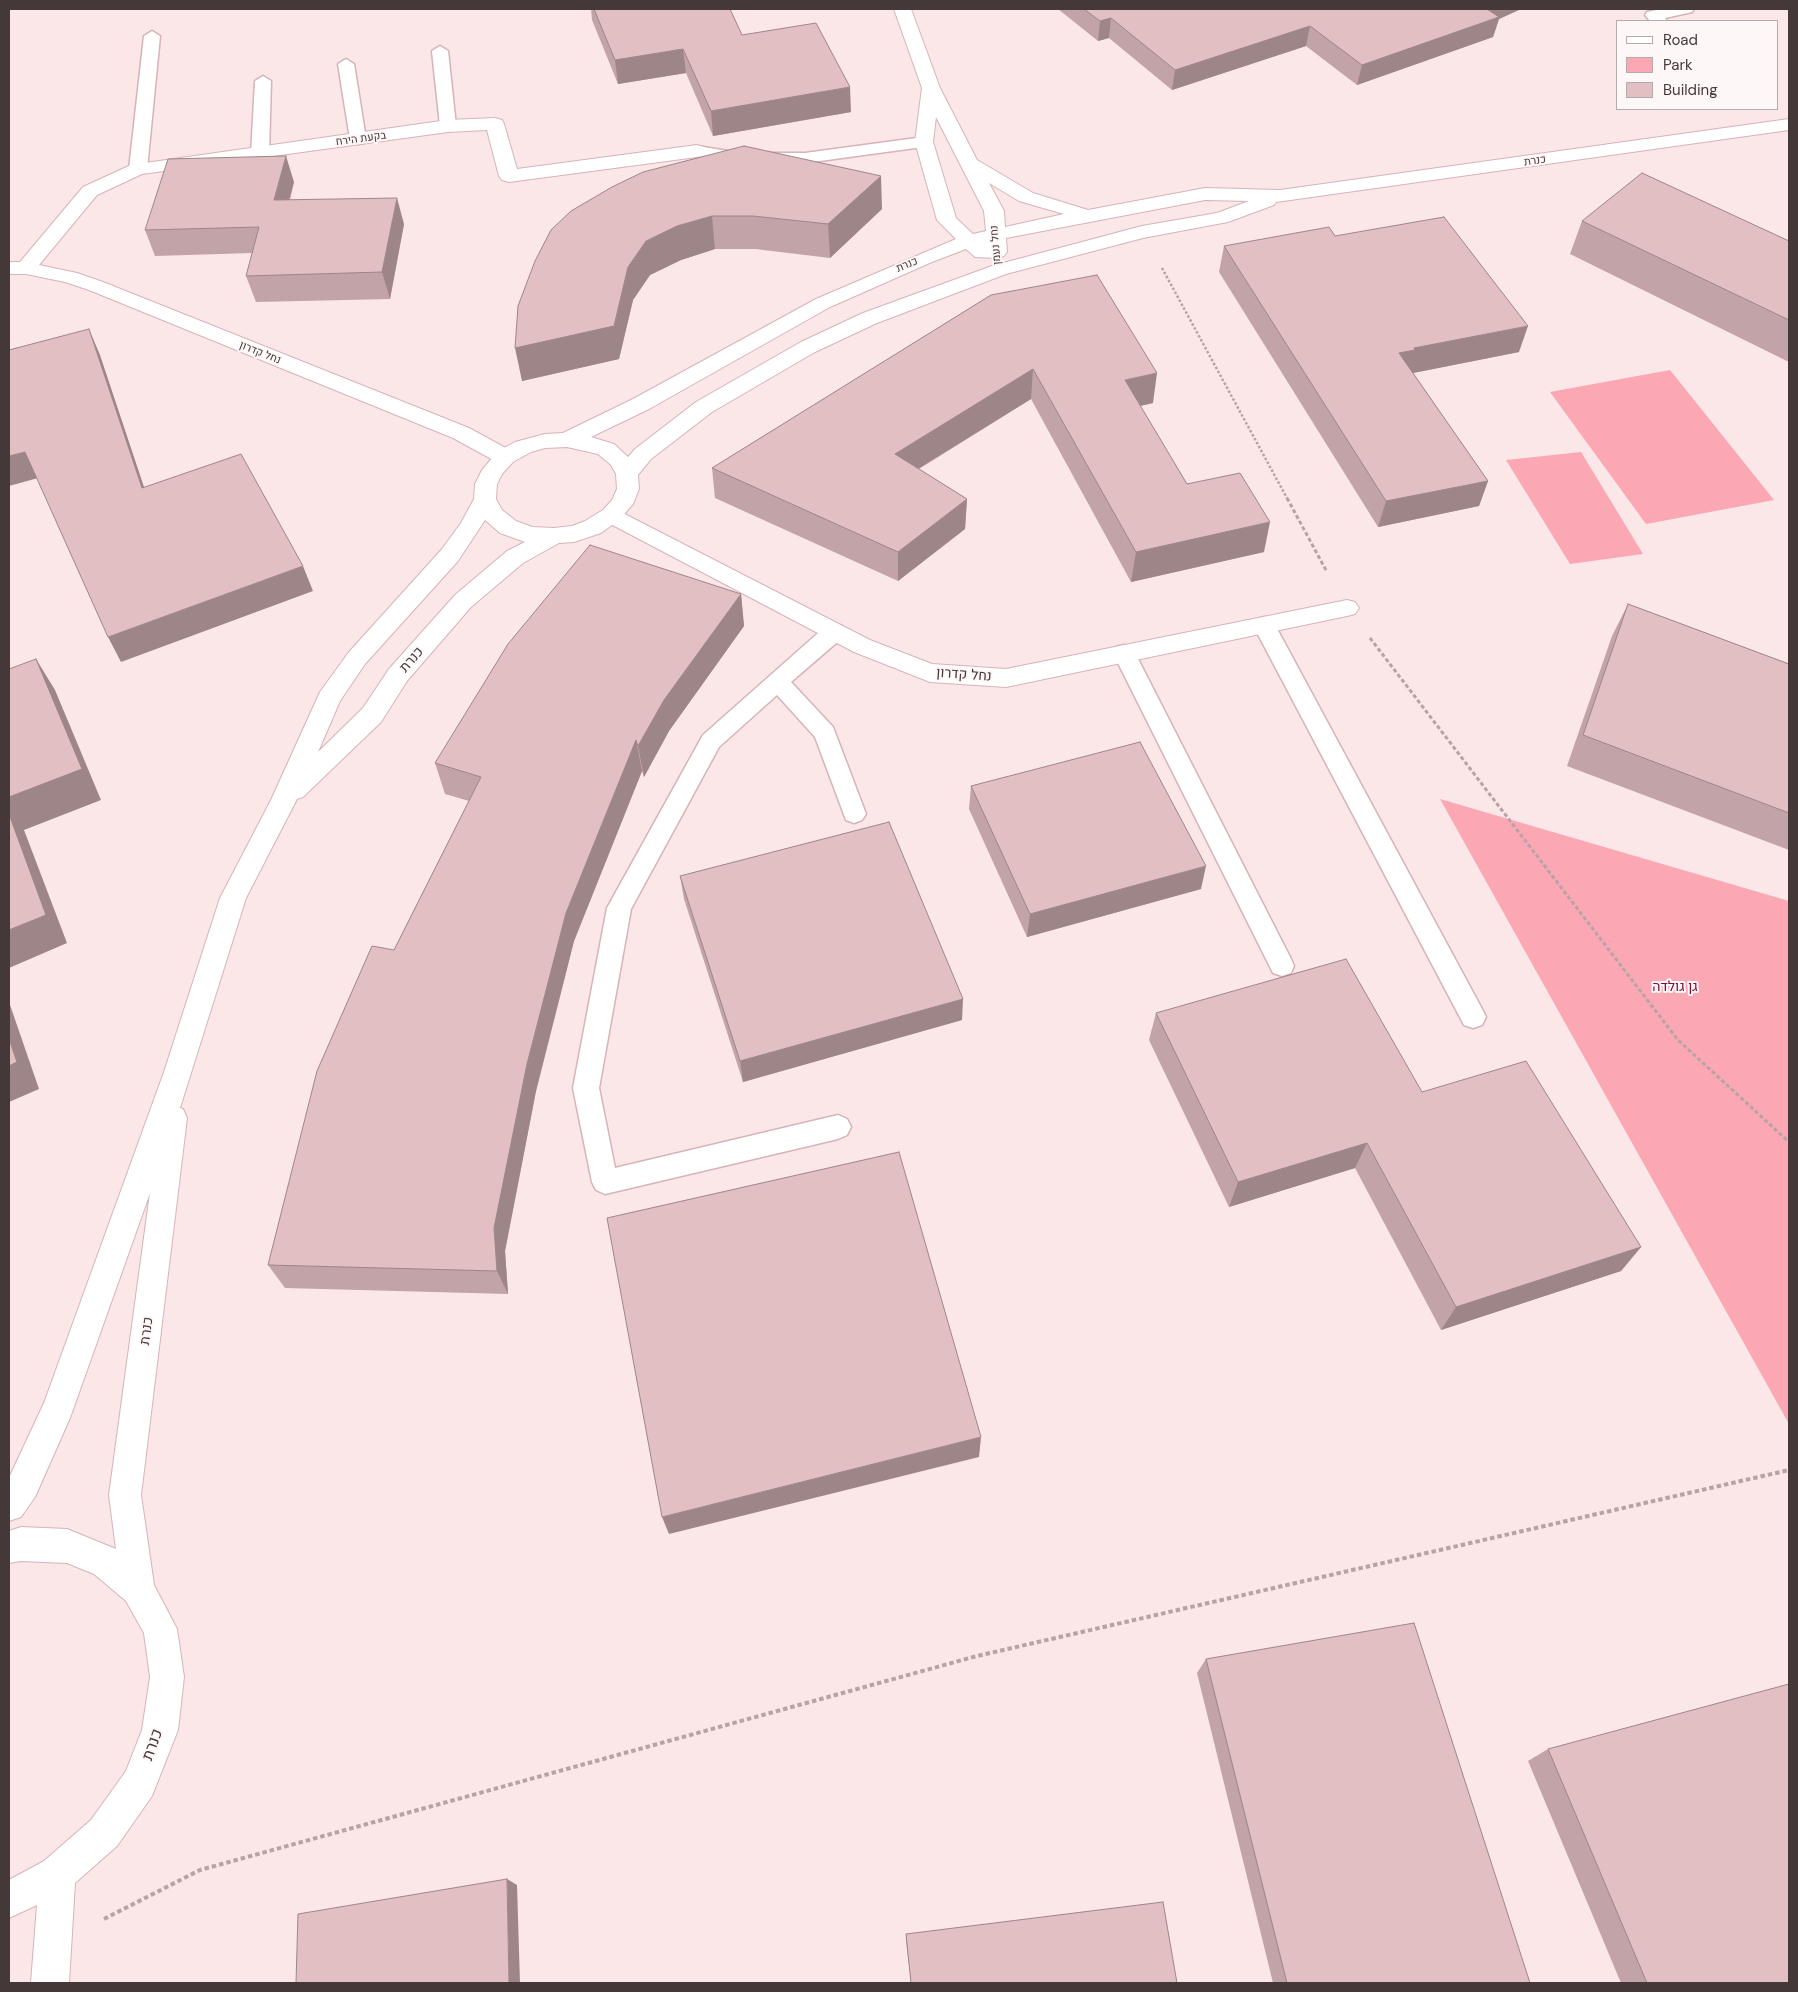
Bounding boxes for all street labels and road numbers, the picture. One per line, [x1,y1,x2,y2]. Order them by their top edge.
street label: בקעת הירח [335,129,387,149]
street label: כנרת [1523,153,1547,169]
street label: נחל נעמן [988,225,1004,265]
street label: כנרת [894,255,920,275]
street label: נחל קדרון [237,339,283,367]
street label: כנרת [396,644,428,676]
street label: נחל קדרון [936,665,992,685]
street label: כנרת [137,1316,157,1346]
street label: כנרת [138,1727,168,1763]

